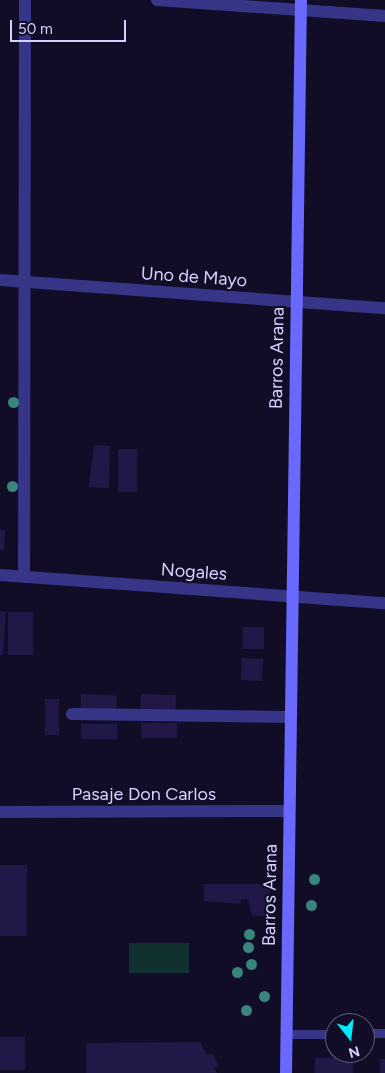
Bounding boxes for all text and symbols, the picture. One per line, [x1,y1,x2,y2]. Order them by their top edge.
scale bar [12,10,129,42]
text: 50 m [18,20,53,38]
street label: Uno de Mayo [140,263,248,291]
street label: Barros Arana [265,307,289,409]
street label: Nogales [160,559,228,585]
street label: Pasaje Don Carlos [72,783,216,805]
street label: Barros Arana [258,844,282,946]
north arrow [325,1013,375,1063]
text: N [346,1042,362,1062]

